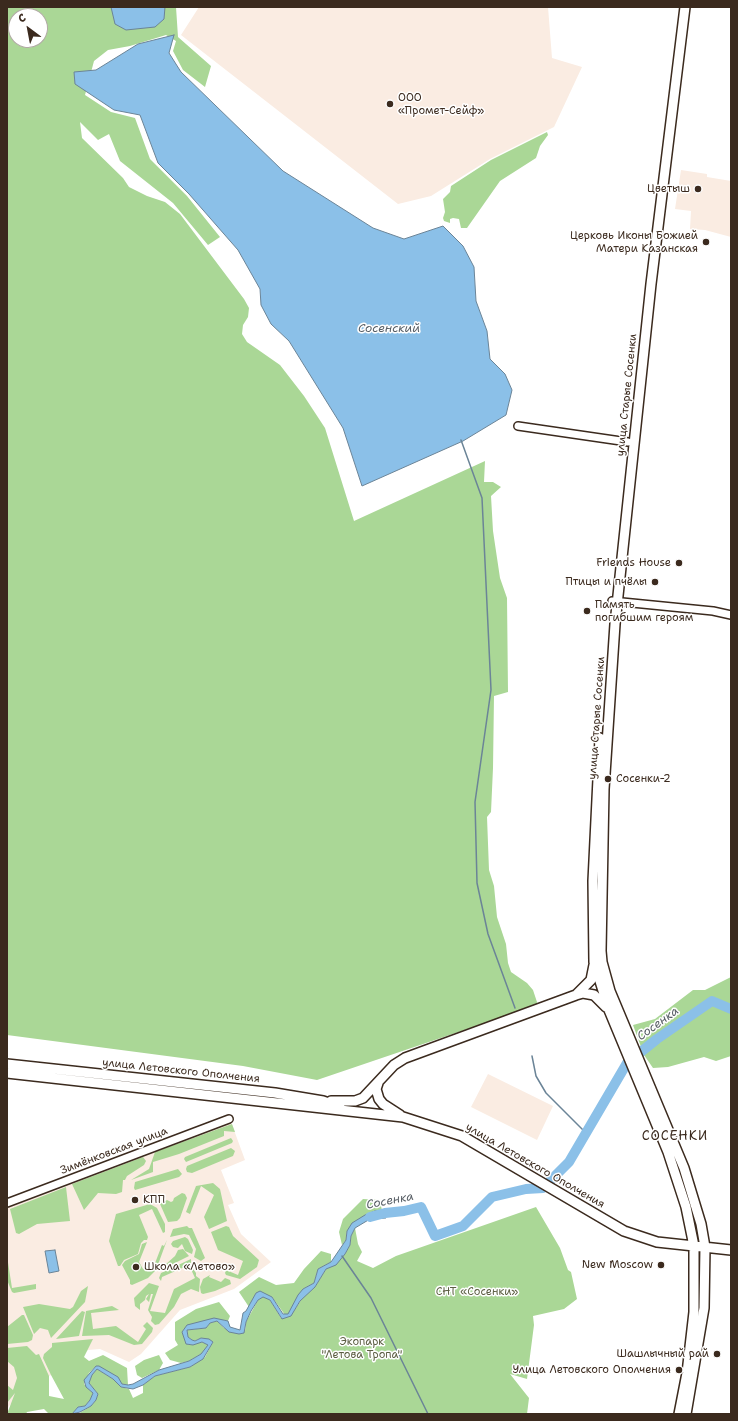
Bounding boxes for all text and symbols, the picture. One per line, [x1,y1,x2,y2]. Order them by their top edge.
north arrow [8,8,48,48]
text: С [15,10,29,26]
place label: ООО «Промет-Сейф» [398,91,484,117]
marker: ООО «Промет-Сейф» [385,99,395,109]
place label: Цветыш [647,182,690,196]
marker: Цветыш [693,184,703,194]
place label: Церковь Иконы Божией Матери Казанская [570,229,698,255]
marker: Церковь Иконы Божией Матери Казанская [701,237,711,247]
water label: Сосенский [358,322,420,336]
street label: улица Старые Сосенки [614,333,640,457]
place label: Friends House [596,556,671,570]
marker: Friends House [674,558,684,568]
place label: Птицы и пчёлы [565,575,647,589]
marker: Птицы и пчёлы [650,577,660,587]
place label: Память погибшим героям [595,598,693,624]
marker: Память погибшим героям [582,606,592,616]
street label: улица Старые Сосенки [586,656,608,780]
place label: Сосенки-2 [616,772,671,786]
marker: Сосенки-2 [603,774,613,784]
water label: Сосенка [634,1004,682,1044]
street label: улица Летовского Ополчения [102,1056,260,1086]
street label: улица Летовского Ополчения [463,1121,607,1211]
street label: Зимёнковская улица [58,1124,170,1178]
district label: СОСЕНКИ [642,1129,708,1145]
water label: Сосенка [365,1189,415,1213]
place label: КПП [143,1193,165,1207]
marker: КПП [130,1195,140,1205]
place label: New Moscow [582,1258,653,1272]
place label: Школа «Летово» [144,1260,235,1274]
marker: New Moscow [656,1260,666,1270]
marker: Школа «Летово» [131,1262,141,1272]
park label: СНТ «Сосенки» [436,1285,518,1299]
park label: Экопарк "Летова Тропа" [322,1335,402,1361]
place label: Шашлычный рай [617,1347,709,1361]
marker: Шашлычный рай [712,1349,722,1359]
place label: Улица Летовского Ополчения [512,1363,671,1377]
marker: Улица Летовского Ополчения [674,1365,684,1375]

